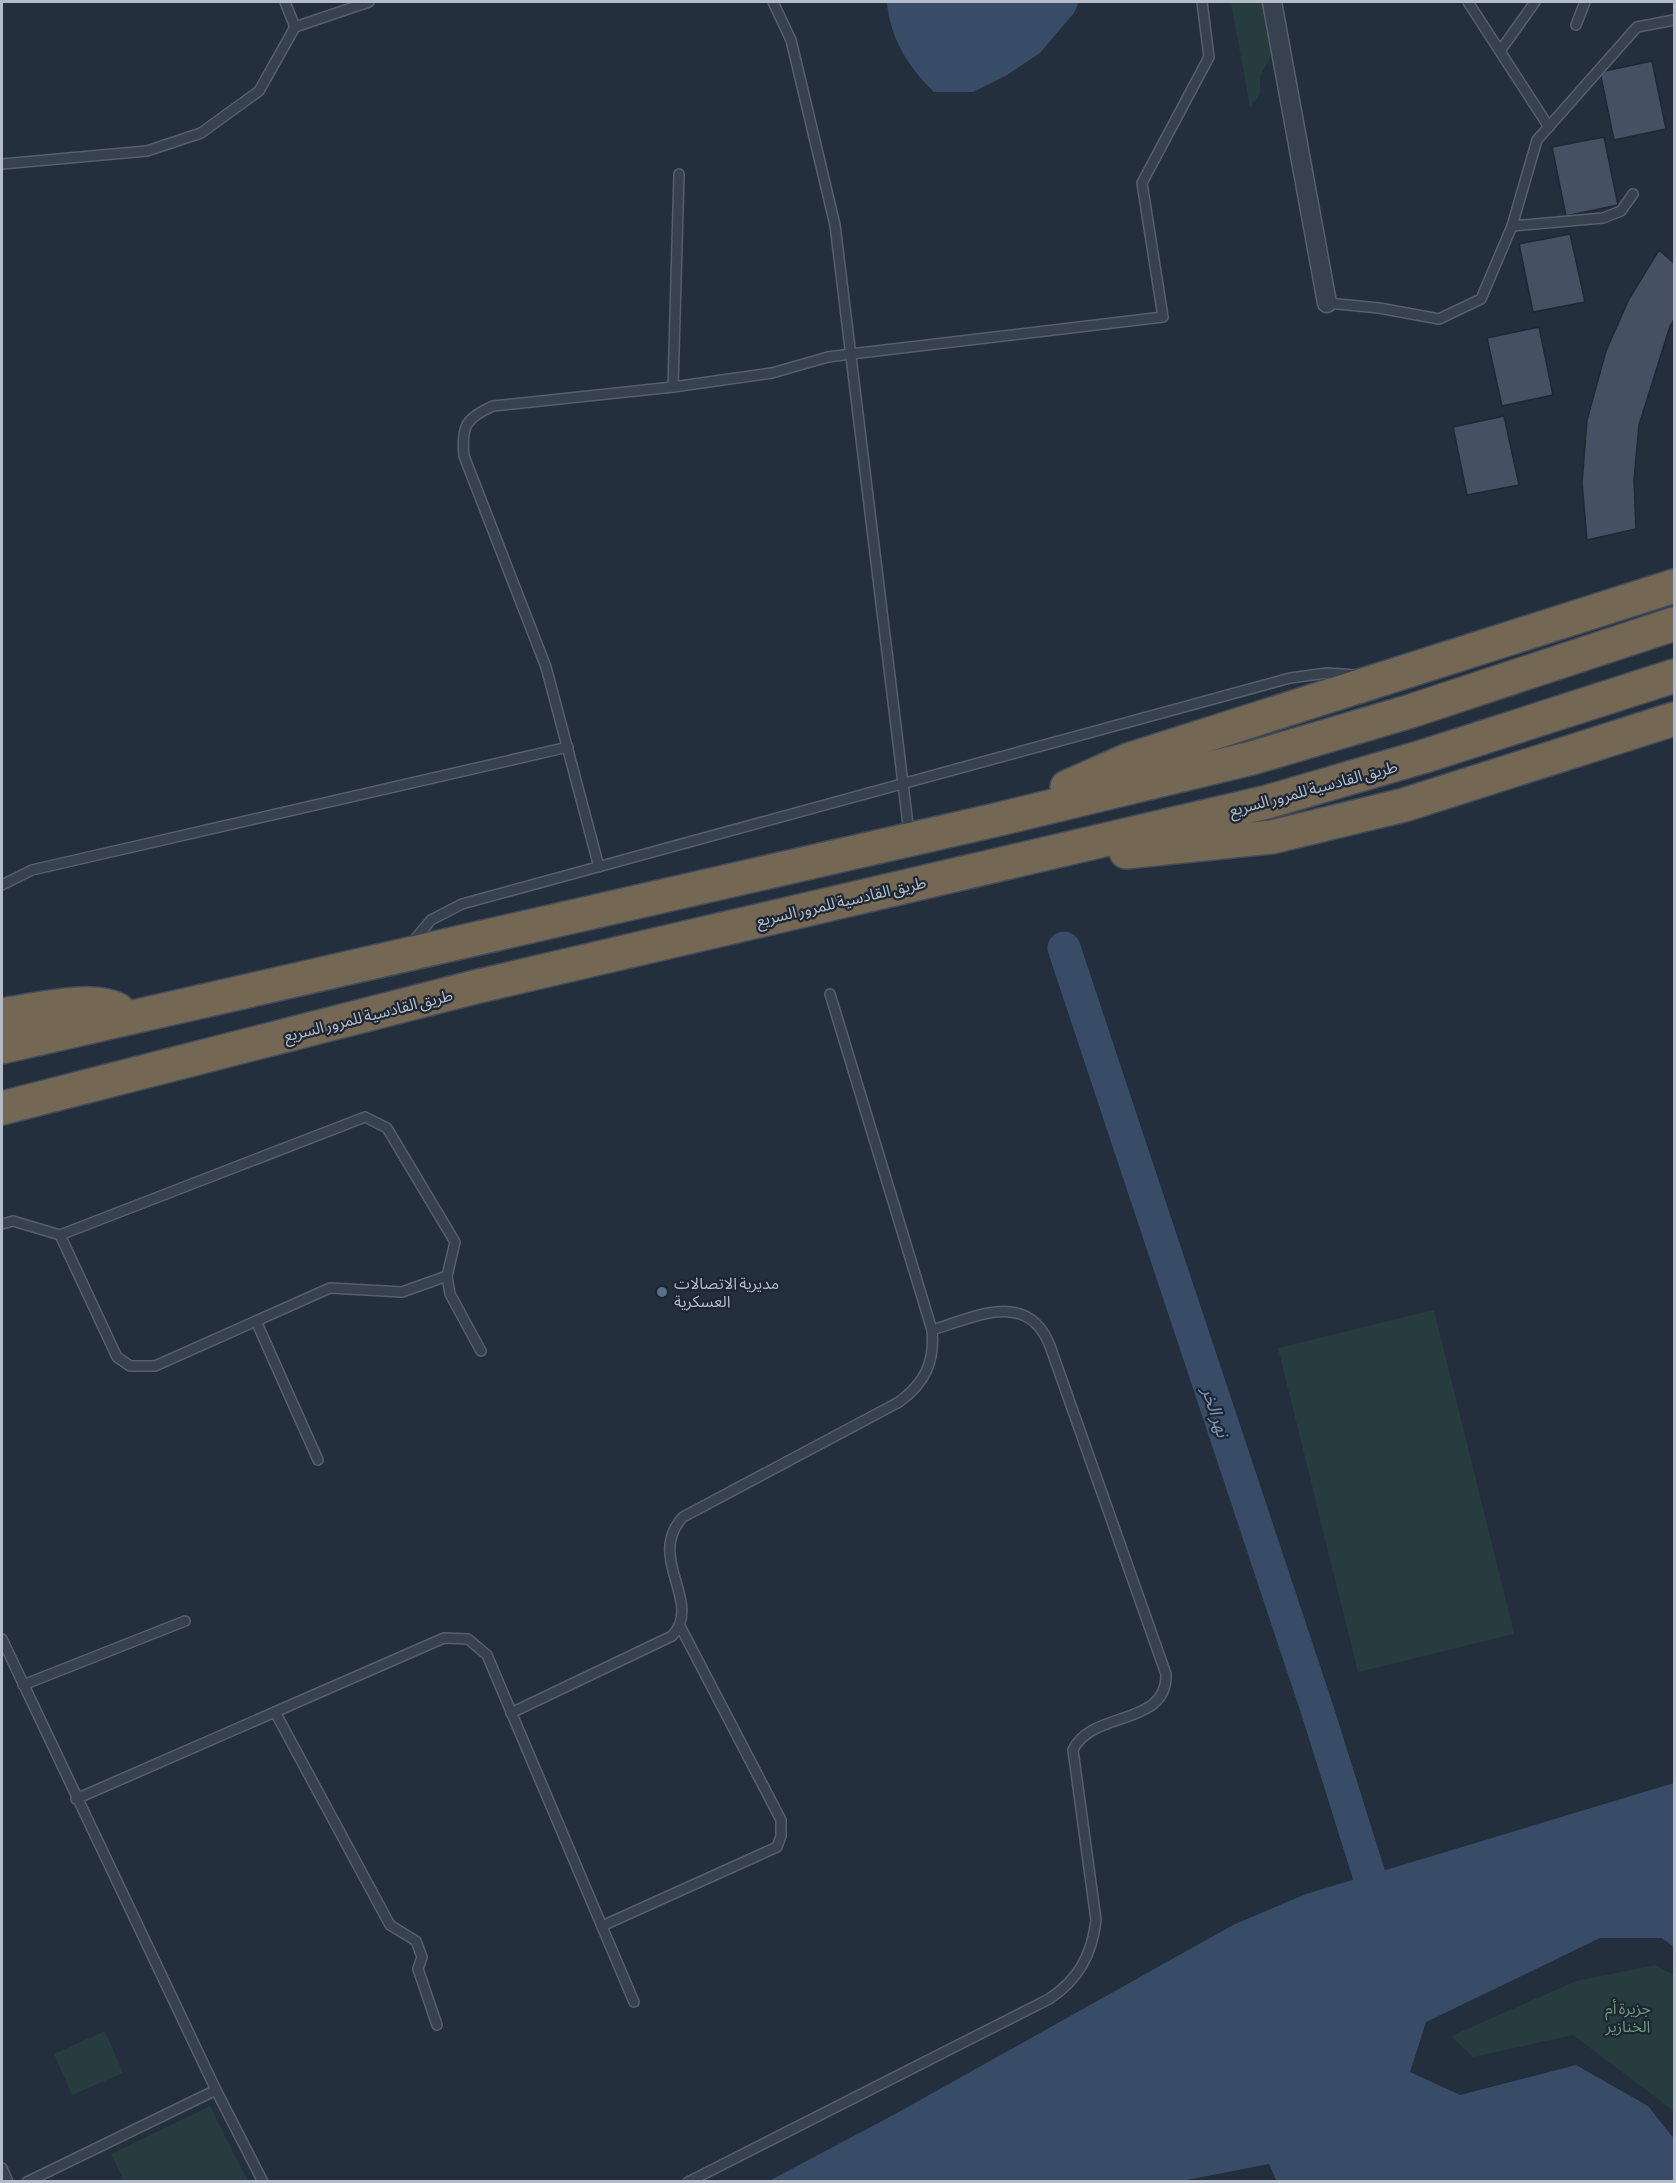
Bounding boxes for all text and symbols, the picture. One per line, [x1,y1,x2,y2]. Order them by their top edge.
street label: طريق القادسية للمرور السريع [1227,757,1400,823]
street label: طريق القادسية للمرور السريع [754,873,929,933]
street label: طريق القادسية للمرور السريع [282,985,456,1049]
place label: مديرية الاتصالات العسكرية [674,1274,779,1311]
marker: مديرية الاتصالات العسكرية [655,1285,669,1299]
water label: نهر الخر [1197,1383,1235,1442]
park label: جزيرة أم الخنازير [1605,1999,1651,2036]

